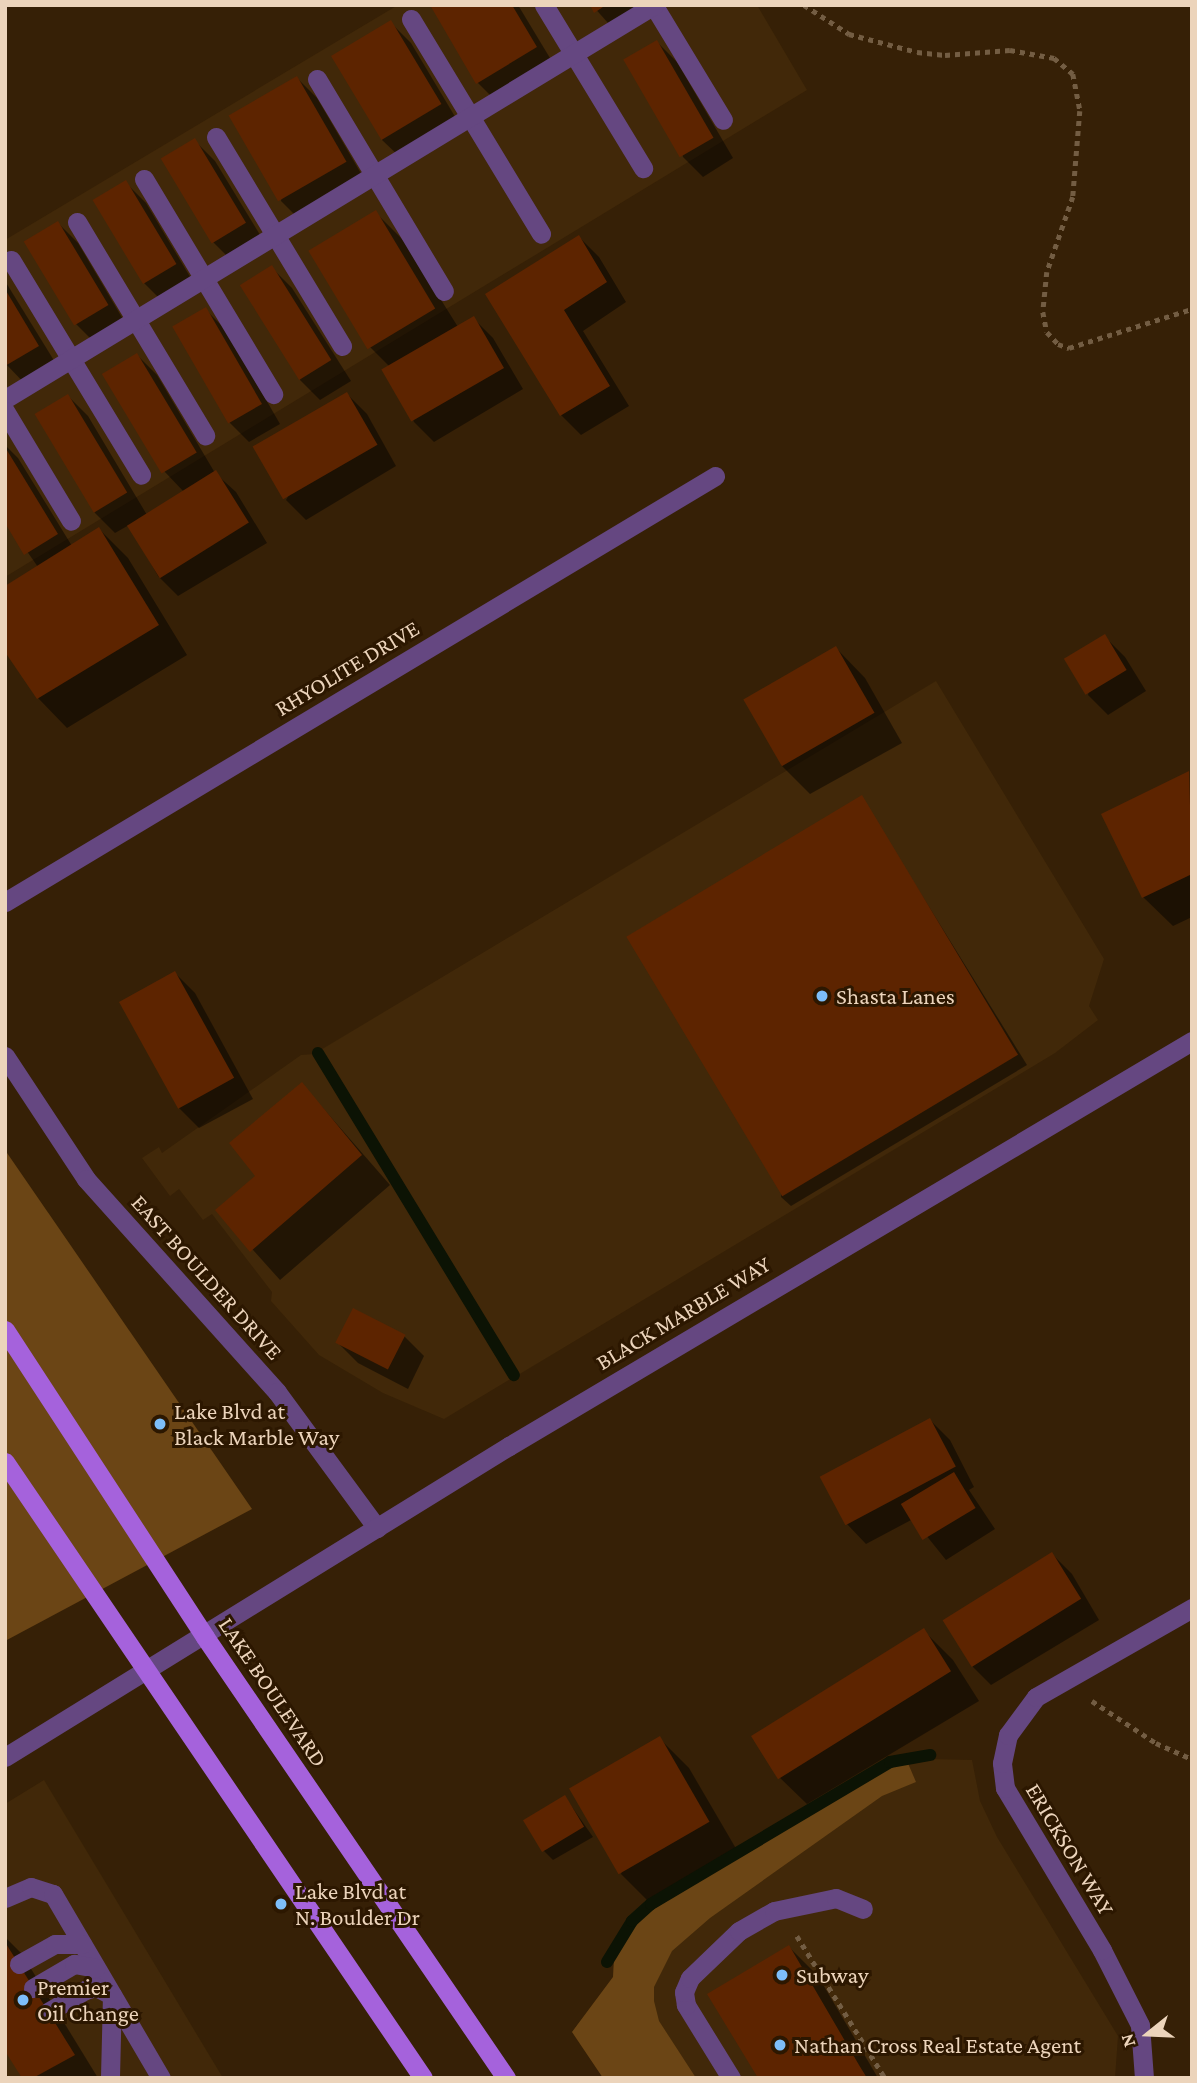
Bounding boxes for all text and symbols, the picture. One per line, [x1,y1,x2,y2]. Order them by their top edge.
street label: RHYOLITE DRIVE [270,614,424,722]
place label: Shasta Lanes [836,982,955,1010]
marker: Shasta Lanes [814,988,830,1004]
street label: EAST BOULDER DRIVE [126,1189,288,1365]
street label: BLACK MARBLE WAY [591,1250,775,1376]
place label: Lake Blvd at Black Marble Way [174,1397,339,1451]
marker: Lake Blvd at Black Marble Way [152,1416,168,1432]
street label: LAKE BOULEVARD [213,1612,333,1772]
street label: ERICKSON WAY [1020,1778,1120,1920]
place label: Lake Blvd at N. Boulder Dr [295,1877,420,1931]
marker: Lake Blvd at N. Boulder Dr [273,1896,289,1912]
place label: Subway [796,1961,869,1989]
marker: Subway [774,1967,790,1983]
place label: Premier Oil Change [37,1973,139,2027]
marker: Premier Oil Change [15,1992,31,2008]
north arrow [1113,1999,1183,2069]
place label: Nathan Cross Real Estate Agent [794,2031,1081,2059]
text: N [1116,2031,1140,2050]
marker: Nathan Cross Real Estate Agent [772,2037,788,2053]

